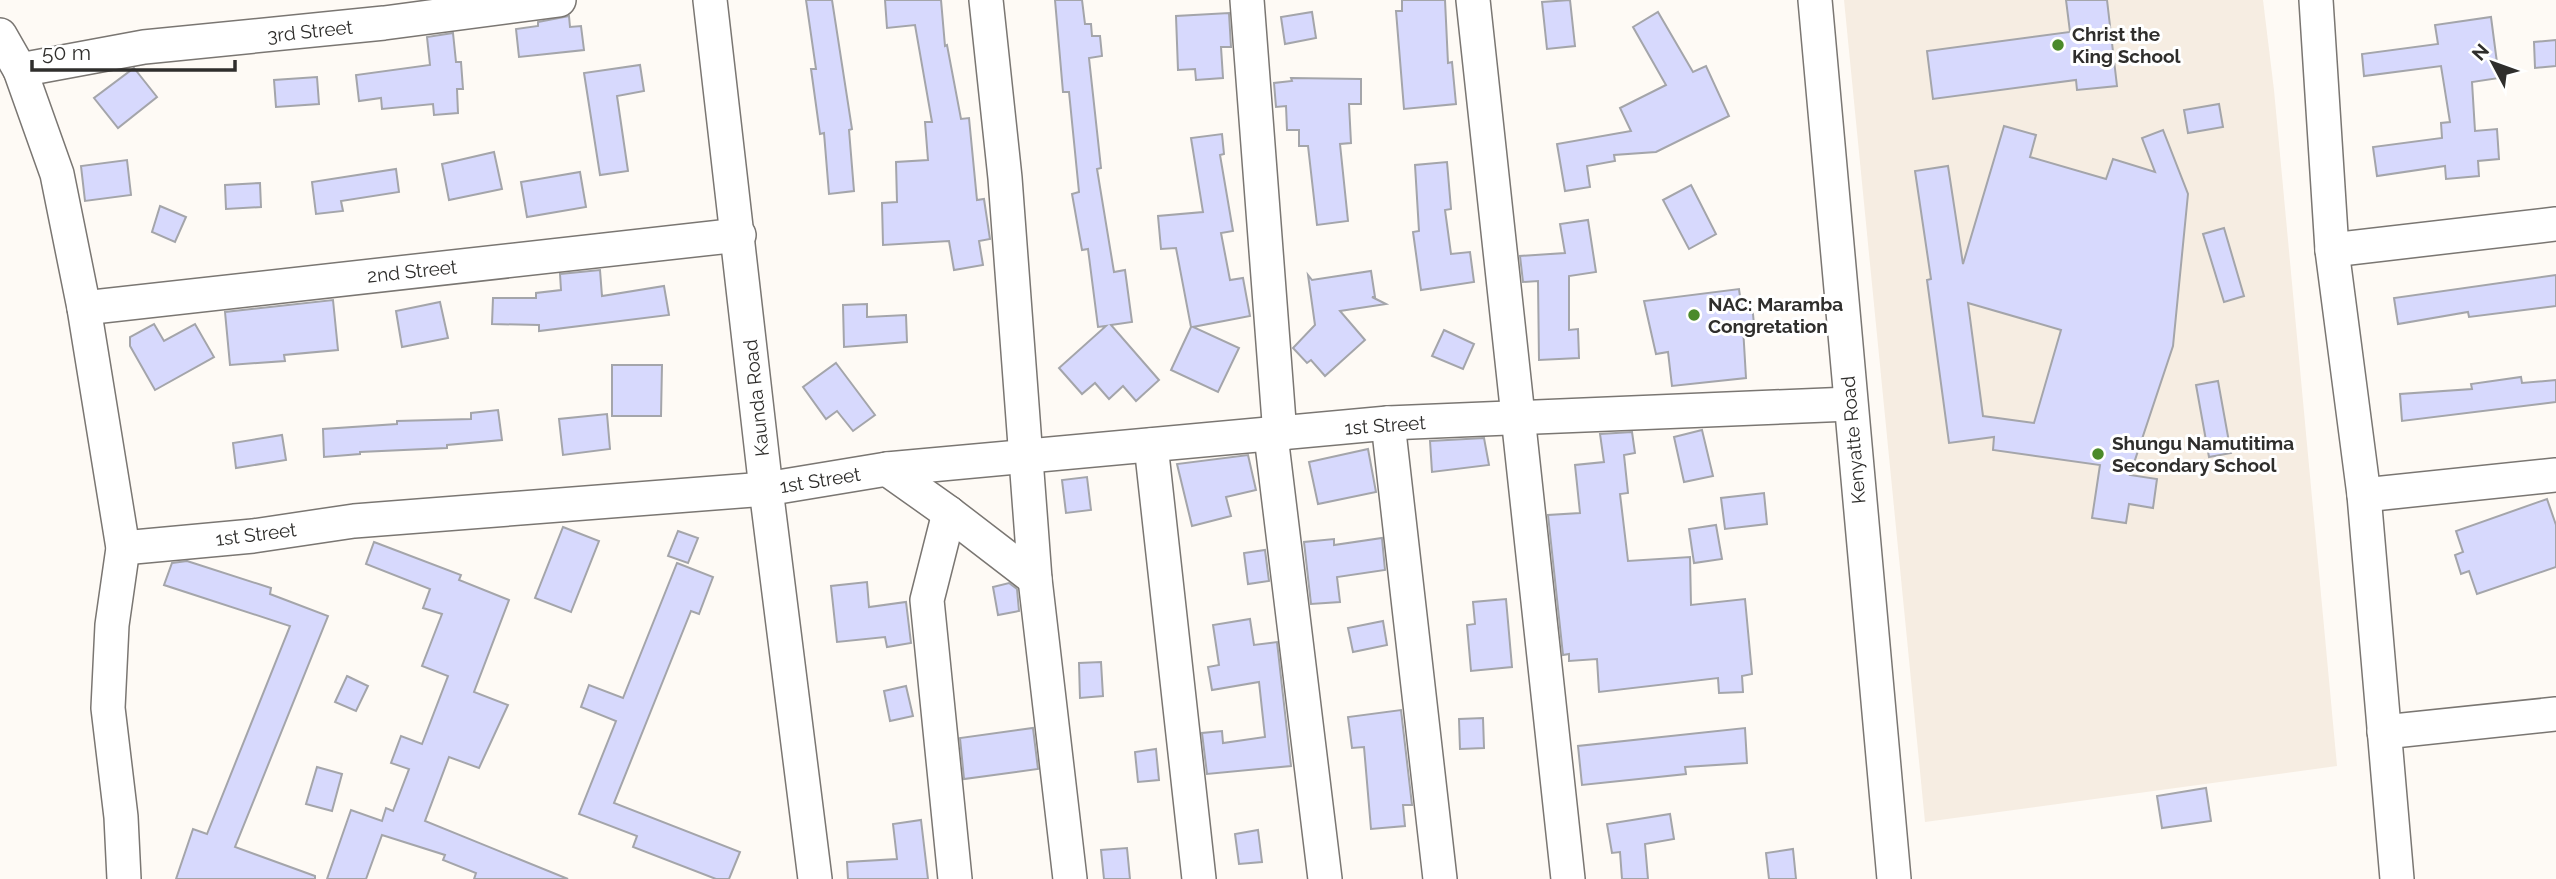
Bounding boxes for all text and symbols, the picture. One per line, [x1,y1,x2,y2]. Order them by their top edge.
street label: 3rd Street [266,16,354,46]
place label: Christ the King School [2072,23,2182,67]
scale bar [32,28,234,72]
north arrow [2458,28,2528,98]
marker: Christ the King School [2050,37,2066,53]
text: N [2467,39,2493,65]
text: 50 m [42,40,91,65]
street label: 2nd Street [366,255,459,287]
place label: NAC: Maramba Congretation [1708,293,1843,337]
marker: NAC: Maramba Congretation [1686,307,1702,323]
street label: Kaunda Road [739,338,773,458]
street label: Kenyatte Road [1836,375,1870,505]
street label: 1st Street [1344,411,1427,439]
place label: Shungu Namutitima Secondary School [2112,432,2294,476]
marker: Shungu Namutitima Secondary School [2090,446,2106,462]
street label: 1st Street [778,463,862,497]
street label: 1st Street [214,518,298,550]

